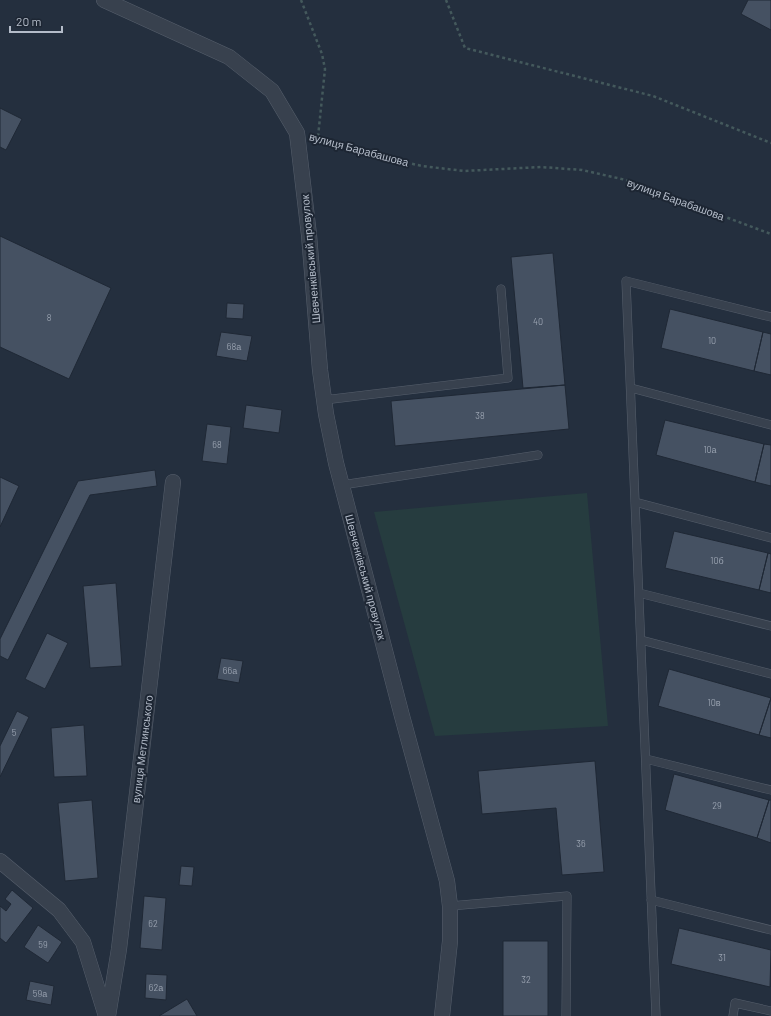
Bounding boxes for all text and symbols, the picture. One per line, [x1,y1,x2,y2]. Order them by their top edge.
scale bar [10,8,62,34]
text: 20 m [16,14,42,28]
street label: вулиця Барабашова [308,129,411,169]
street label: вулиця Барабашова [626,175,727,223]
street label: Шевченківський провулок [298,194,322,324]
house number: 8 [47,312,52,323]
house number: 40 [533,316,543,327]
house number: 10 [708,335,716,346]
house number: 68а [227,341,241,352]
house number: 38 [475,410,485,421]
house number: 68 [212,439,222,450]
house number: 10а [703,444,717,455]
street label: Шевченківський провулок [343,513,389,641]
house number: 10б [710,555,724,566]
house number: 66а [223,665,237,676]
street label: вулиця Метлинського [129,694,155,804]
house number: 10в [707,697,721,708]
house number: 5 [12,727,17,738]
house number: 29 [712,800,722,811]
house number: 36 [576,838,586,849]
house number: 62 [148,918,158,929]
house number: 59 [38,939,48,950]
house number: 31 [718,952,726,963]
house number: 32 [521,974,531,985]
house number: 62а [149,982,163,993]
house number: 59а [33,988,47,999]

